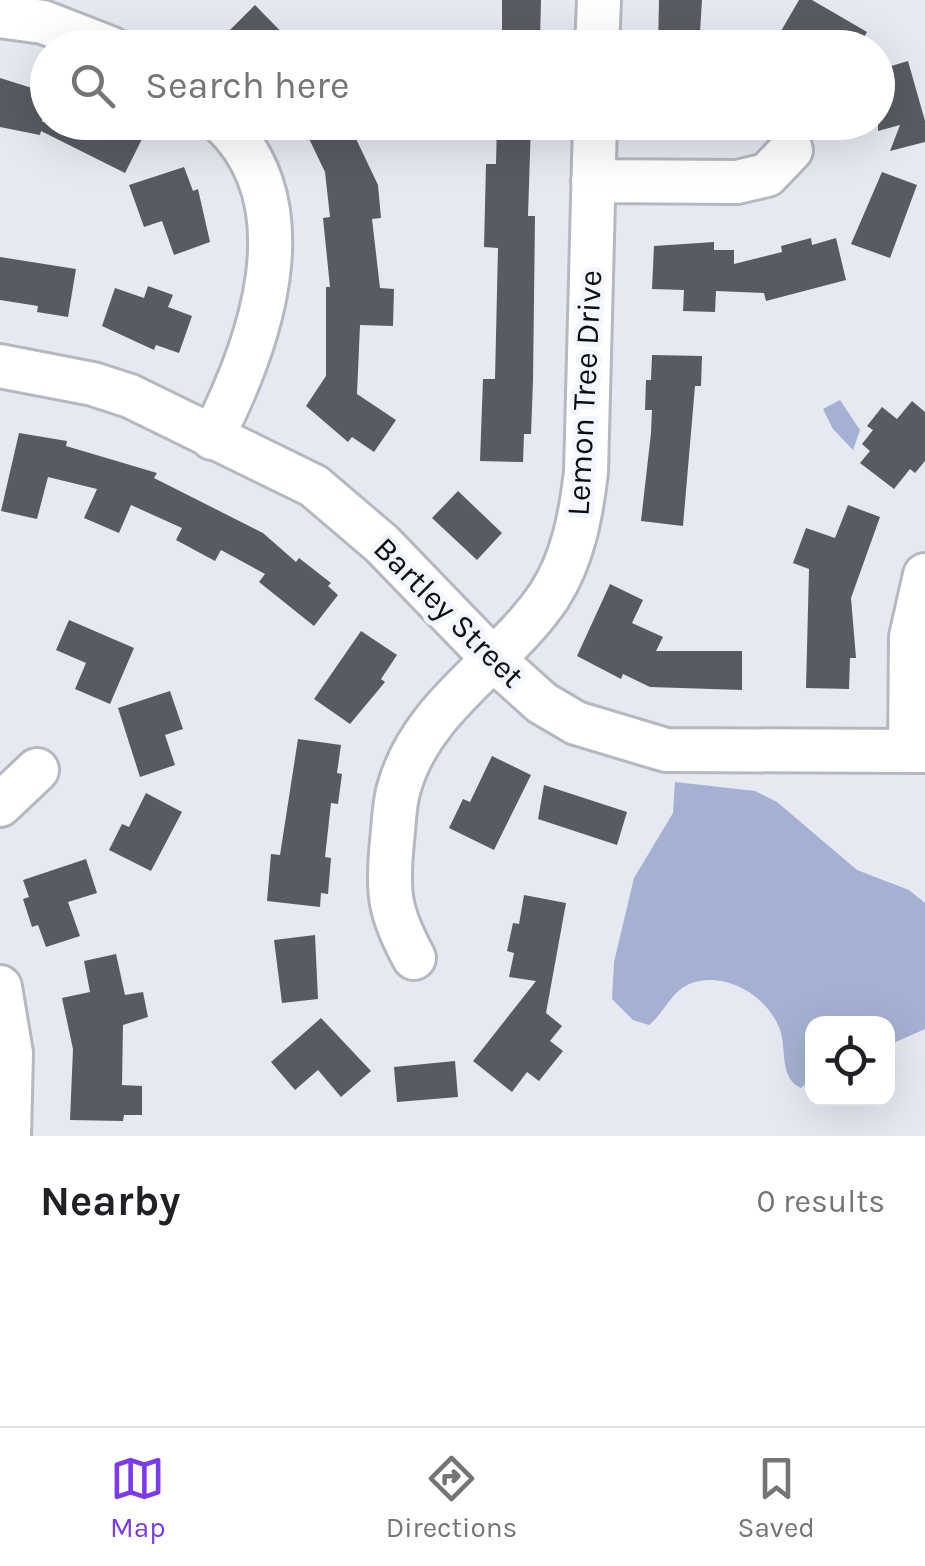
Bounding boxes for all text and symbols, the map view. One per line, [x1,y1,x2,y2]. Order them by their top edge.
search box [30,30,895,140]
icon: search [65,58,120,113]
text: Search here [145,63,349,108]
street label: Lemon Tree Drive [560,269,609,517]
street label: Bartley Street [366,530,531,695]
map controls [805,1016,895,1106]
button: locate [805,1016,895,1106]
text: Nearby [40,1176,180,1226]
text: 0 results [756,1183,885,1220]
tab: Map [110,1451,166,1544]
tab: Directions [386,1451,517,1544]
tab: Saved [737,1451,815,1544]

